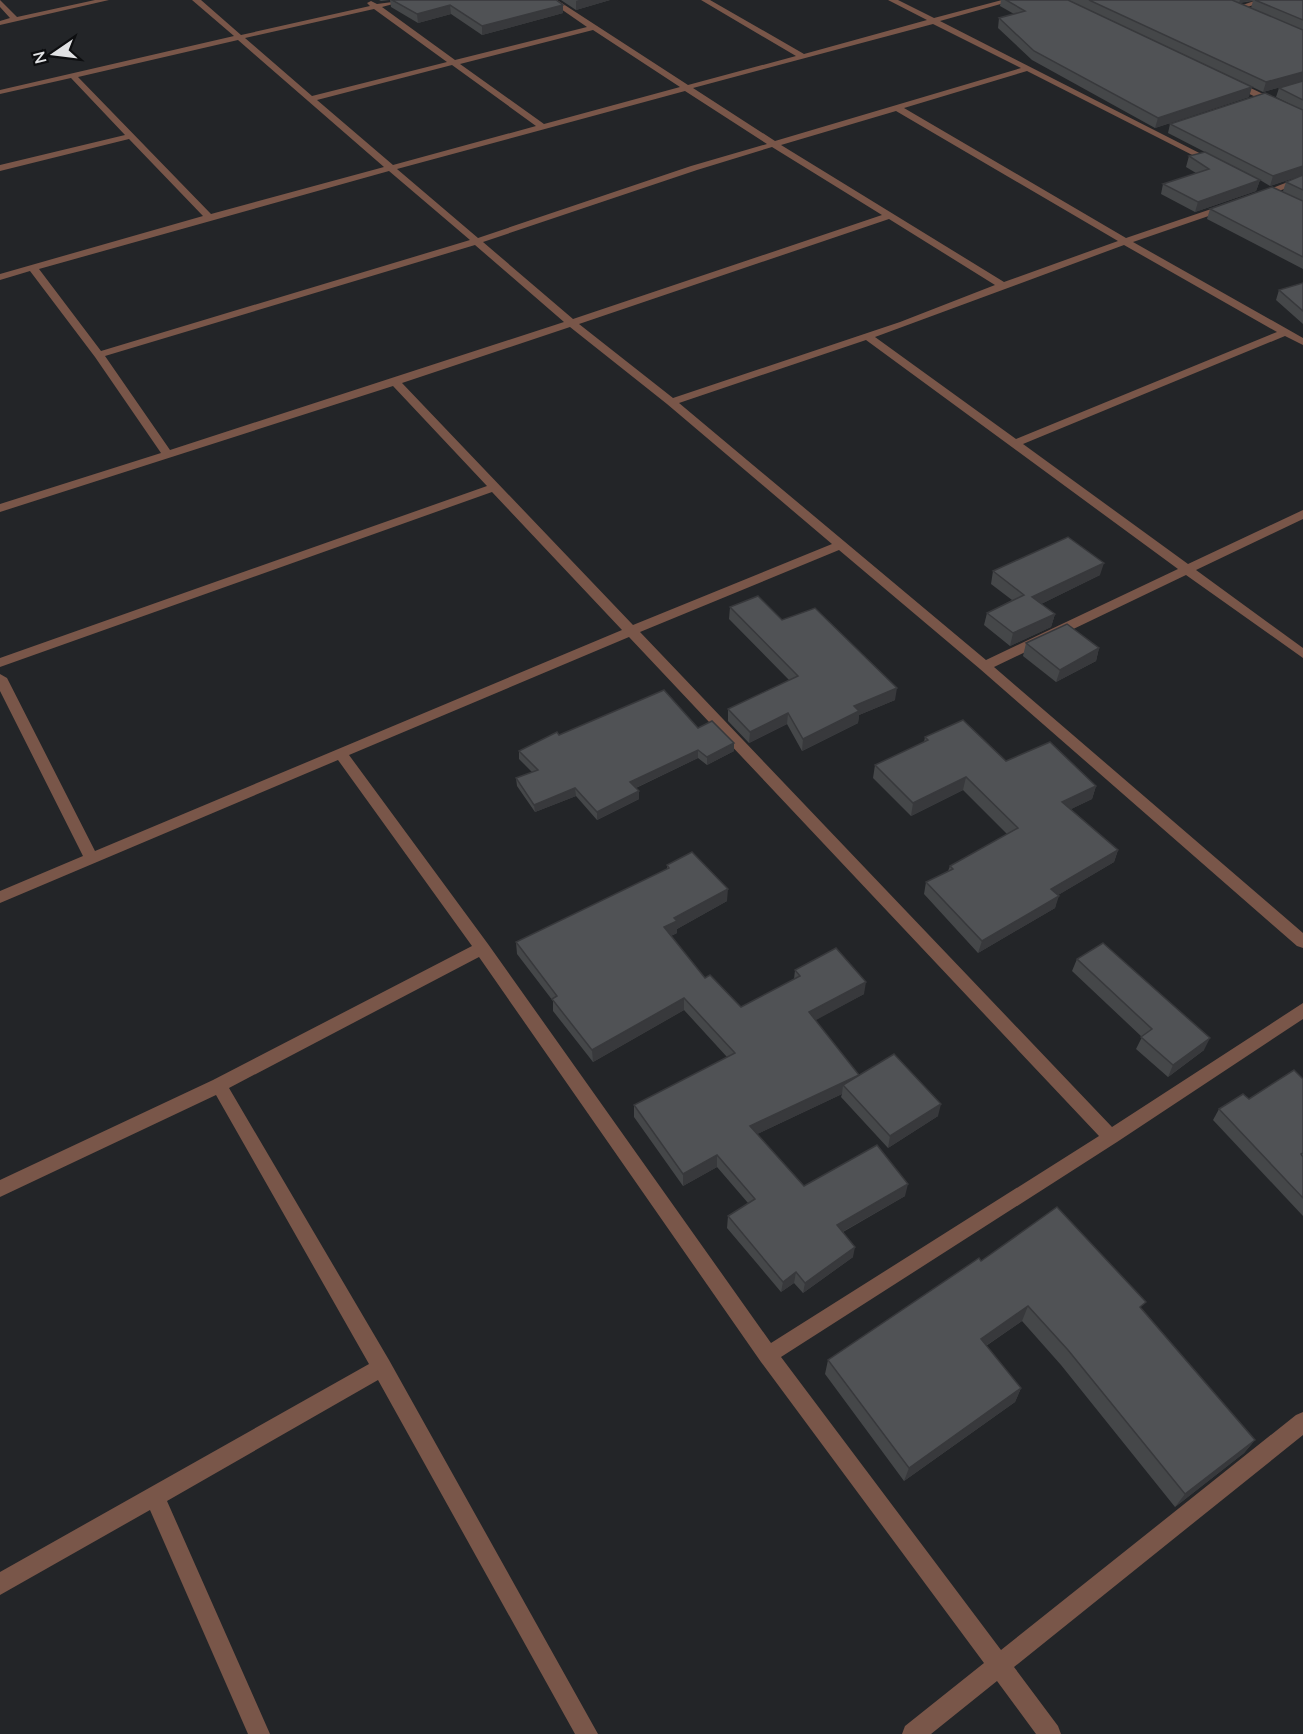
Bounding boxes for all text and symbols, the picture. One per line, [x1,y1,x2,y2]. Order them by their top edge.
north arrow [24,24,84,84]
text: N [28,49,51,66]

